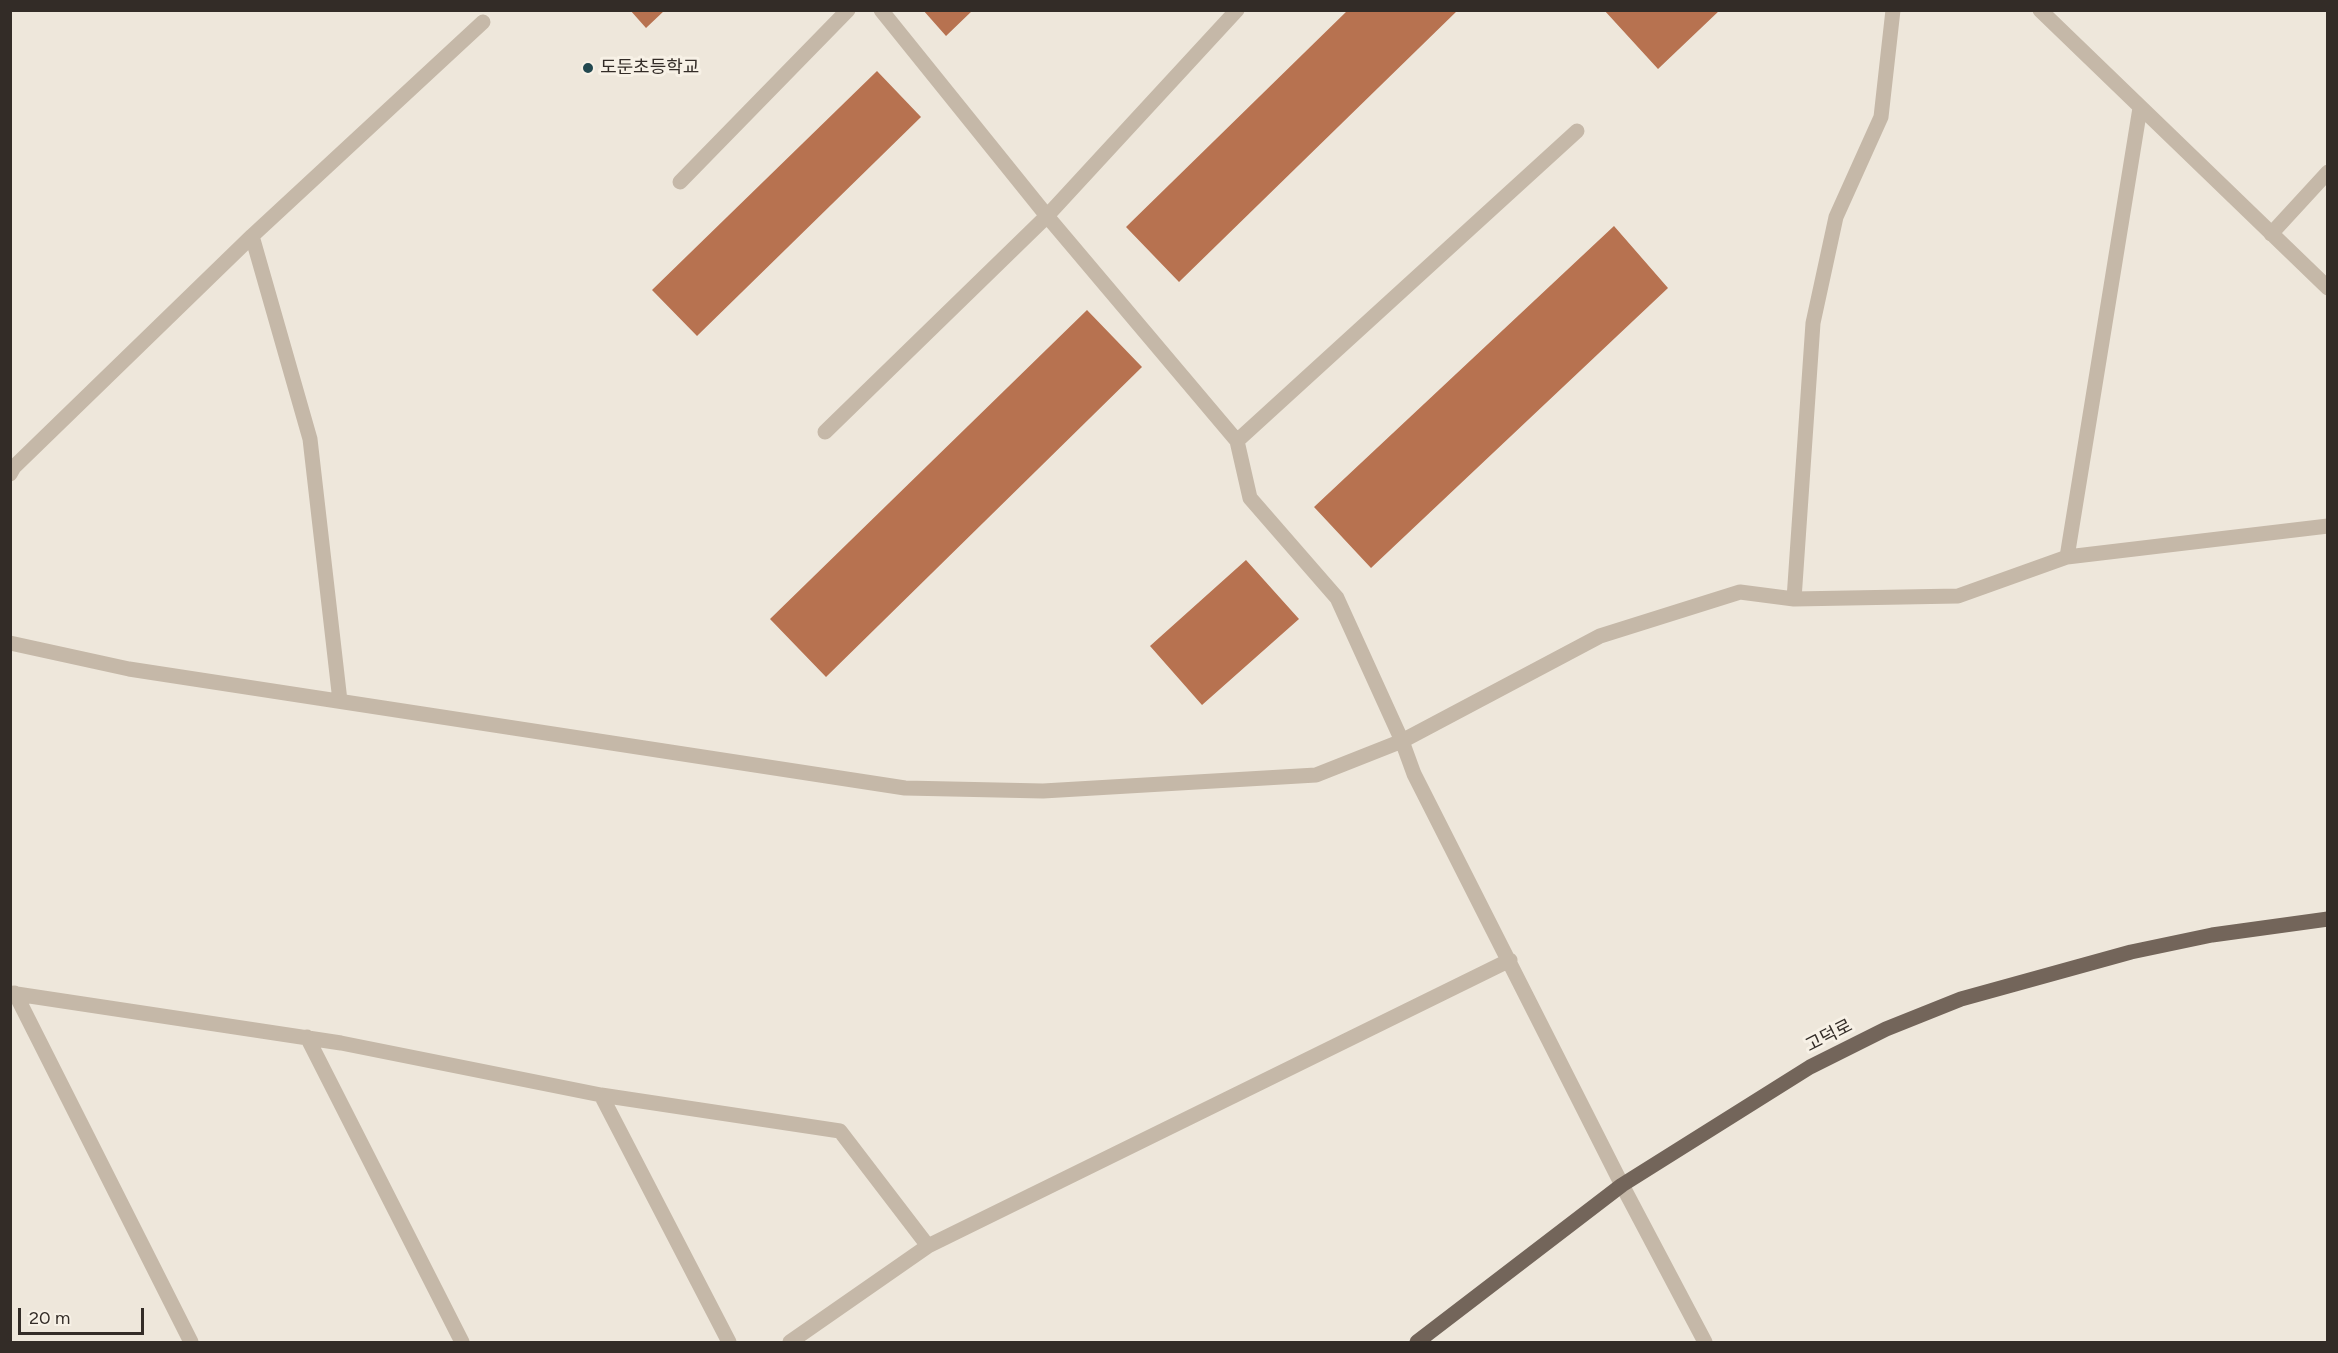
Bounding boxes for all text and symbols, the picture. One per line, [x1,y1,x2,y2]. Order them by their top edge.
place label: 도둔초등학교 [600,57,699,79]
marker: 도둔초등학교 [581,61,595,75]
street label: 고덕로 [1802,1015,1856,1057]
scale bar [21,1296,147,1334]
text: 20 m [29,1307,70,1329]

